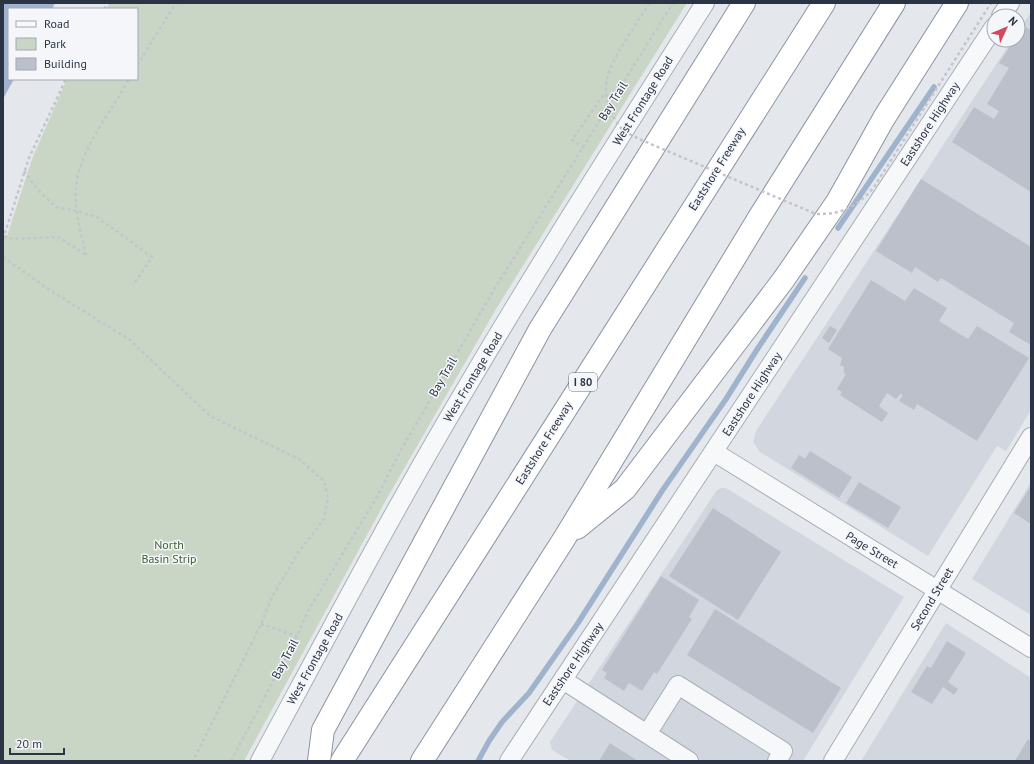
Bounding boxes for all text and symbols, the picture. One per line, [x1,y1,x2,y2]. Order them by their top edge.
legend [8,8,138,80]
north arrow [986,8,1026,48]
text: N [1006,14,1021,29]
text: Road [44,16,69,31]
text: Park [44,36,66,51]
street label: West Frontage Road [609,53,676,148]
text: Building [44,56,87,71]
street label: Bay Trail [595,78,631,123]
street label: Eastshore Highway [897,78,963,169]
street label: Eastshore Freeway [685,124,748,213]
street label: West Frontage Road [440,329,505,424]
street label: Eastshore Highway [719,348,785,439]
street label: Bay Trail [425,354,460,399]
road number: I 80 [569,373,597,391]
street label: Eastshore Freeway [512,398,575,487]
street label: Page Street [843,528,901,571]
park label: North Basin Strip [141,537,197,566]
street label: Second Street [907,565,956,633]
street label: West Frontage Road [283,610,346,707]
street label: Eastshore Highway [539,619,606,708]
street label: Bay Trail [268,636,302,681]
scale bar [10,730,64,756]
text: 20 m [16,736,42,751]

